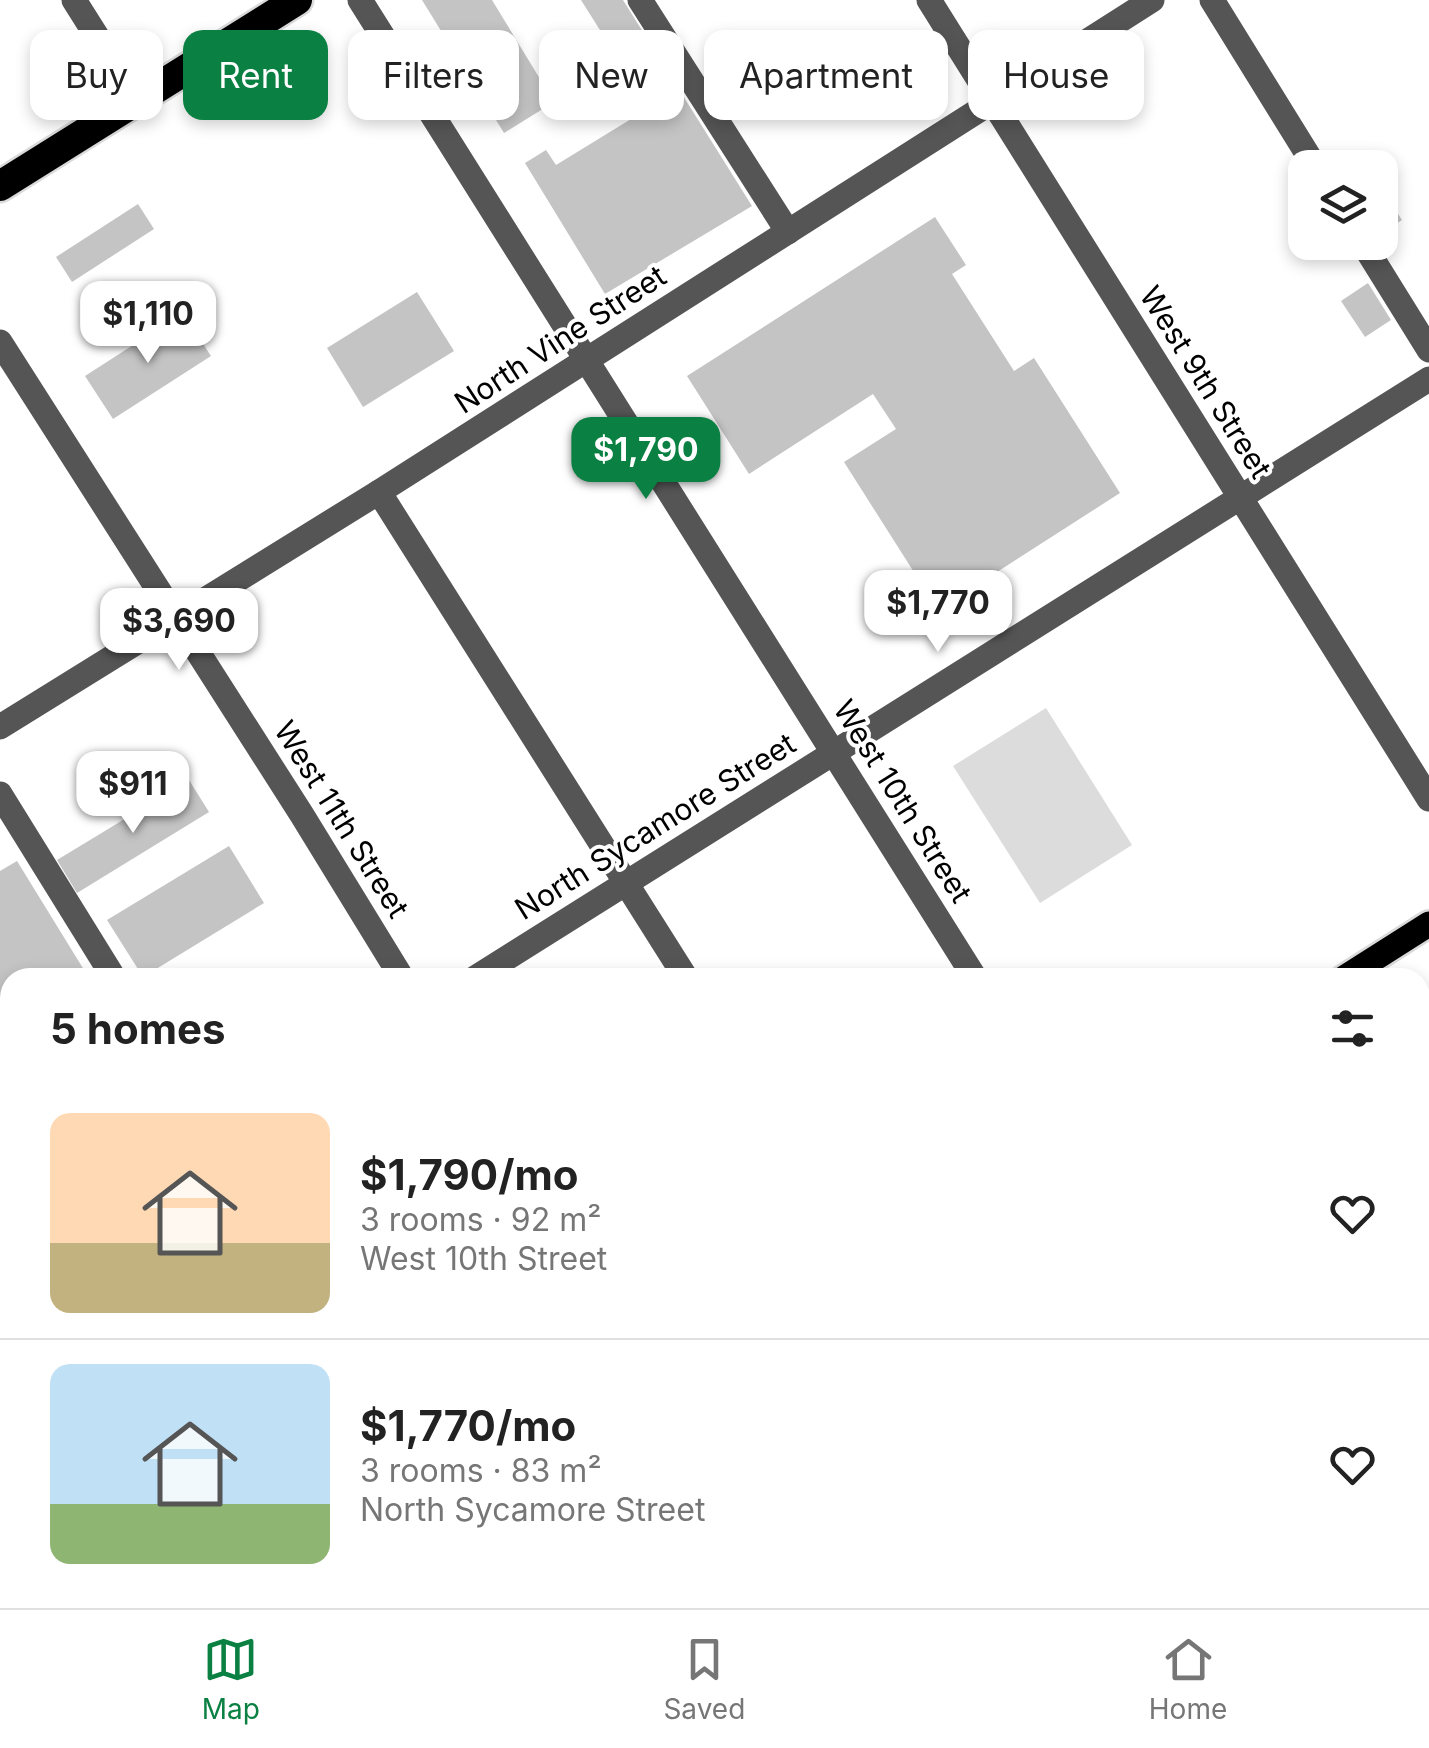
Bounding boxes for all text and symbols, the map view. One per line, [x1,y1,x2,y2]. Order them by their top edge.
chip: Buy [30,30,163,120]
chip: Rent [183,30,328,120]
chip: Filters [348,30,519,120]
chip: New [539,30,684,120]
chip: Apartment [704,30,948,120]
chip: House [968,30,1144,120]
map controls [1288,150,1398,260]
button: layers [1288,150,1398,260]
street label: North Vine Street [448,257,673,421]
street label: West 9th Street [1133,279,1279,485]
pin: $1,110 [67,281,229,366]
text: $1,110 [102,294,194,333]
pin: $1,790 [565,417,727,502]
text: $1,790 [593,430,699,469]
pin: $1,770 [857,570,1019,655]
text: $1,770 [886,583,990,622]
pin: $3,690 [98,588,260,673]
text: $3,690 [122,601,236,640]
street label: West 10th Street [826,693,980,909]
street label: West 11th Street [267,714,417,924]
street label: North Sycamore Street [508,725,802,927]
pin: $911 [74,751,192,836]
text: $911 [98,764,168,803]
icon: filters [1325,1001,1380,1056]
text: 5 homes [50,1003,226,1054]
text: $1,790/mo [360,1149,579,1200]
icon: home [130,1153,250,1273]
icon: heart [1325,1186,1380,1241]
text: 3 rooms · 92 m² [360,1200,601,1239]
text: West 10th Street [360,1239,607,1278]
text: $1,770/mo [360,1400,576,1451]
icon: home [130,1404,250,1524]
icon: heart [1325,1437,1380,1492]
text: 3 rooms · 83 m² [360,1451,602,1490]
text: North Sycamore Street [360,1490,705,1529]
tab: Map [202,1632,260,1726]
tab: Saved [663,1632,745,1726]
tab: Home [1149,1632,1227,1726]

